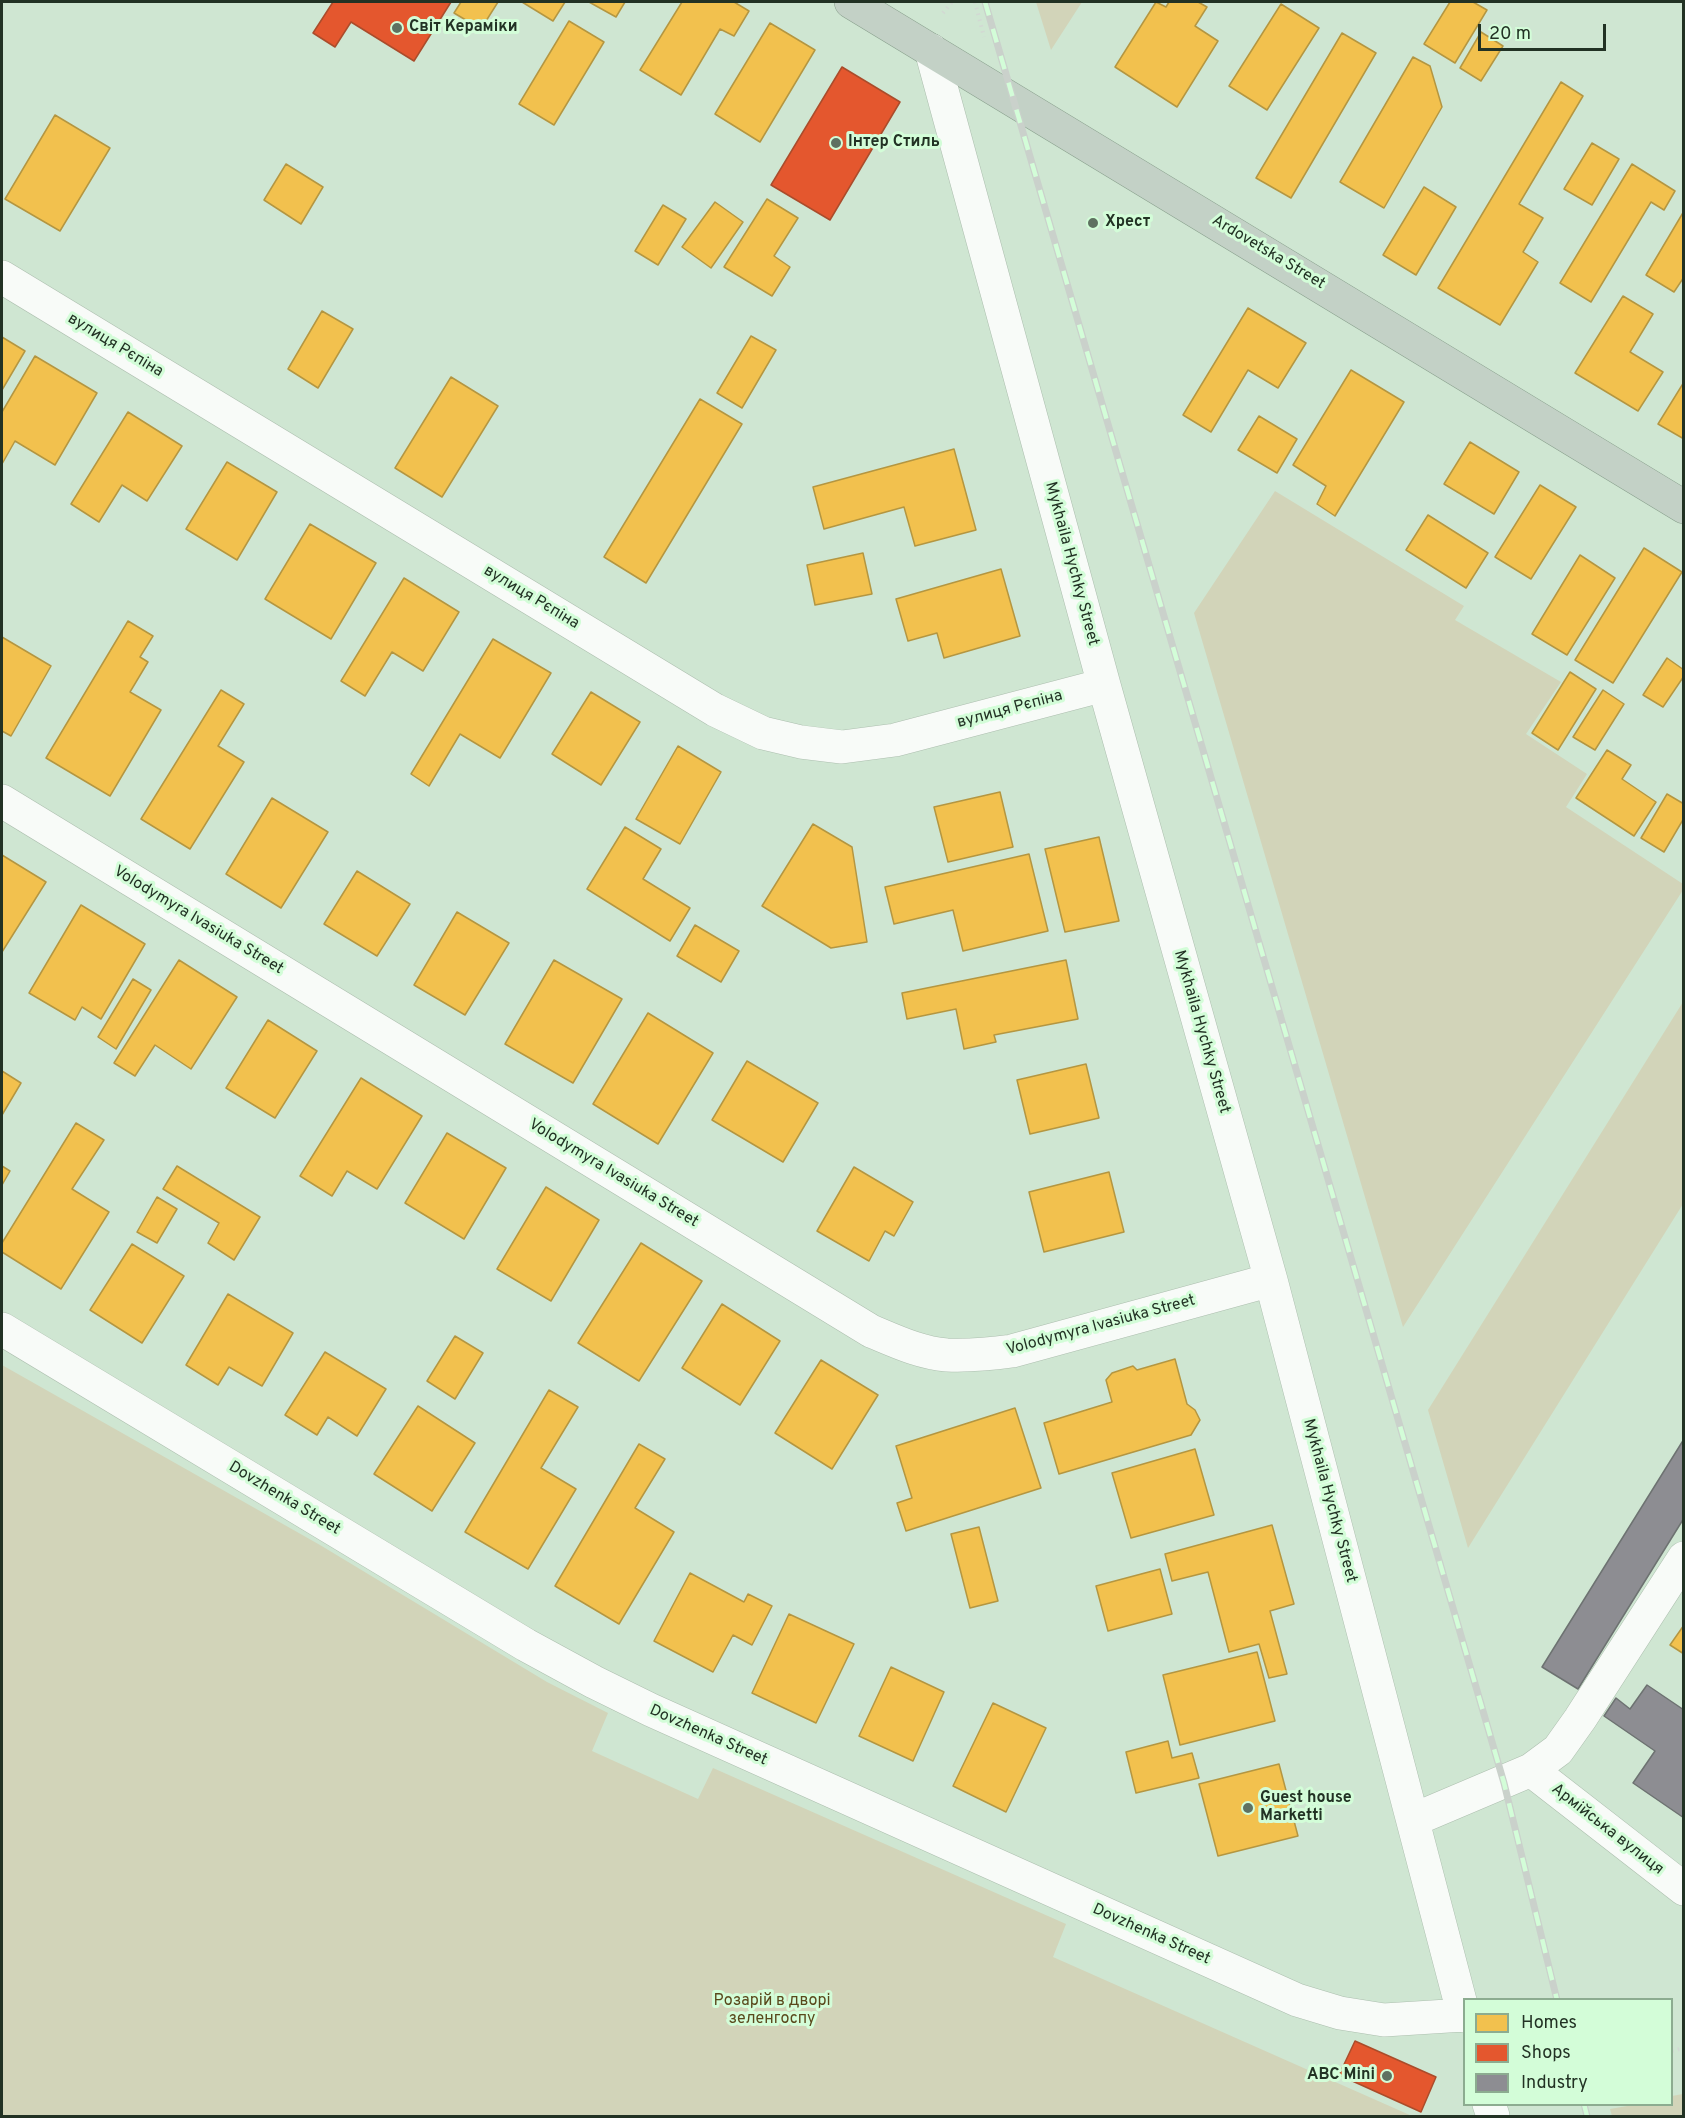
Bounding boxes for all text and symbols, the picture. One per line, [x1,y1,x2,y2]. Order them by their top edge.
scale bar [1481,12,1608,50]
place label: Світ Кераміки [409,18,518,38]
marker: Світ Кераміки [390,21,404,35]
text: 20 m [1489,23,1531,46]
place label: Інтер Стиль [848,133,940,153]
marker: Інтер Стиль [829,136,843,150]
street label: Ardovetska Street [1208,212,1328,294]
place label: Хрест [1105,213,1150,233]
marker: Хрест [1086,216,1100,230]
street label: вулиця Рєпіна [64,310,166,382]
street label: Mykhaila Hychky Street [1040,480,1102,648]
street label: вулиця Рєпіна [480,562,582,634]
street label: вулиця Рєпіна [955,687,1065,733]
street label: Volodymyra Ivasiuka Street [110,863,286,979]
street label: Mykhaila Hychky Street [1168,948,1234,1116]
street label: Volodymyra Ivasiuka Street [525,1116,701,1232]
street label: Volodymyra Ivasiuka Street [1004,1292,1198,1360]
street label: Mykhaila Hychky Street [1298,1417,1360,1585]
street label: Dovzhenka Street [225,1458,343,1540]
street label: Dovzhenka Street [646,1701,770,1771]
street label: Армійська вулиця [1547,1780,1667,1880]
place label: Guest house Marketti [1260,1789,1352,1827]
marker: Guest house Marketti [1241,1801,1255,1815]
street label: Dovzhenka Street [1089,1900,1213,1970]
park label: Розарій в дворі зеленгоспу [713,1992,831,2030]
legend [1463,1998,1673,2106]
text: Homes [1521,2012,1577,2035]
text: Shops [1521,2042,1571,2065]
place label: ABC Mini [1307,2066,1375,2086]
marker: ABC Mini [1380,2069,1394,2083]
text: Industry [1521,2072,1588,2095]

